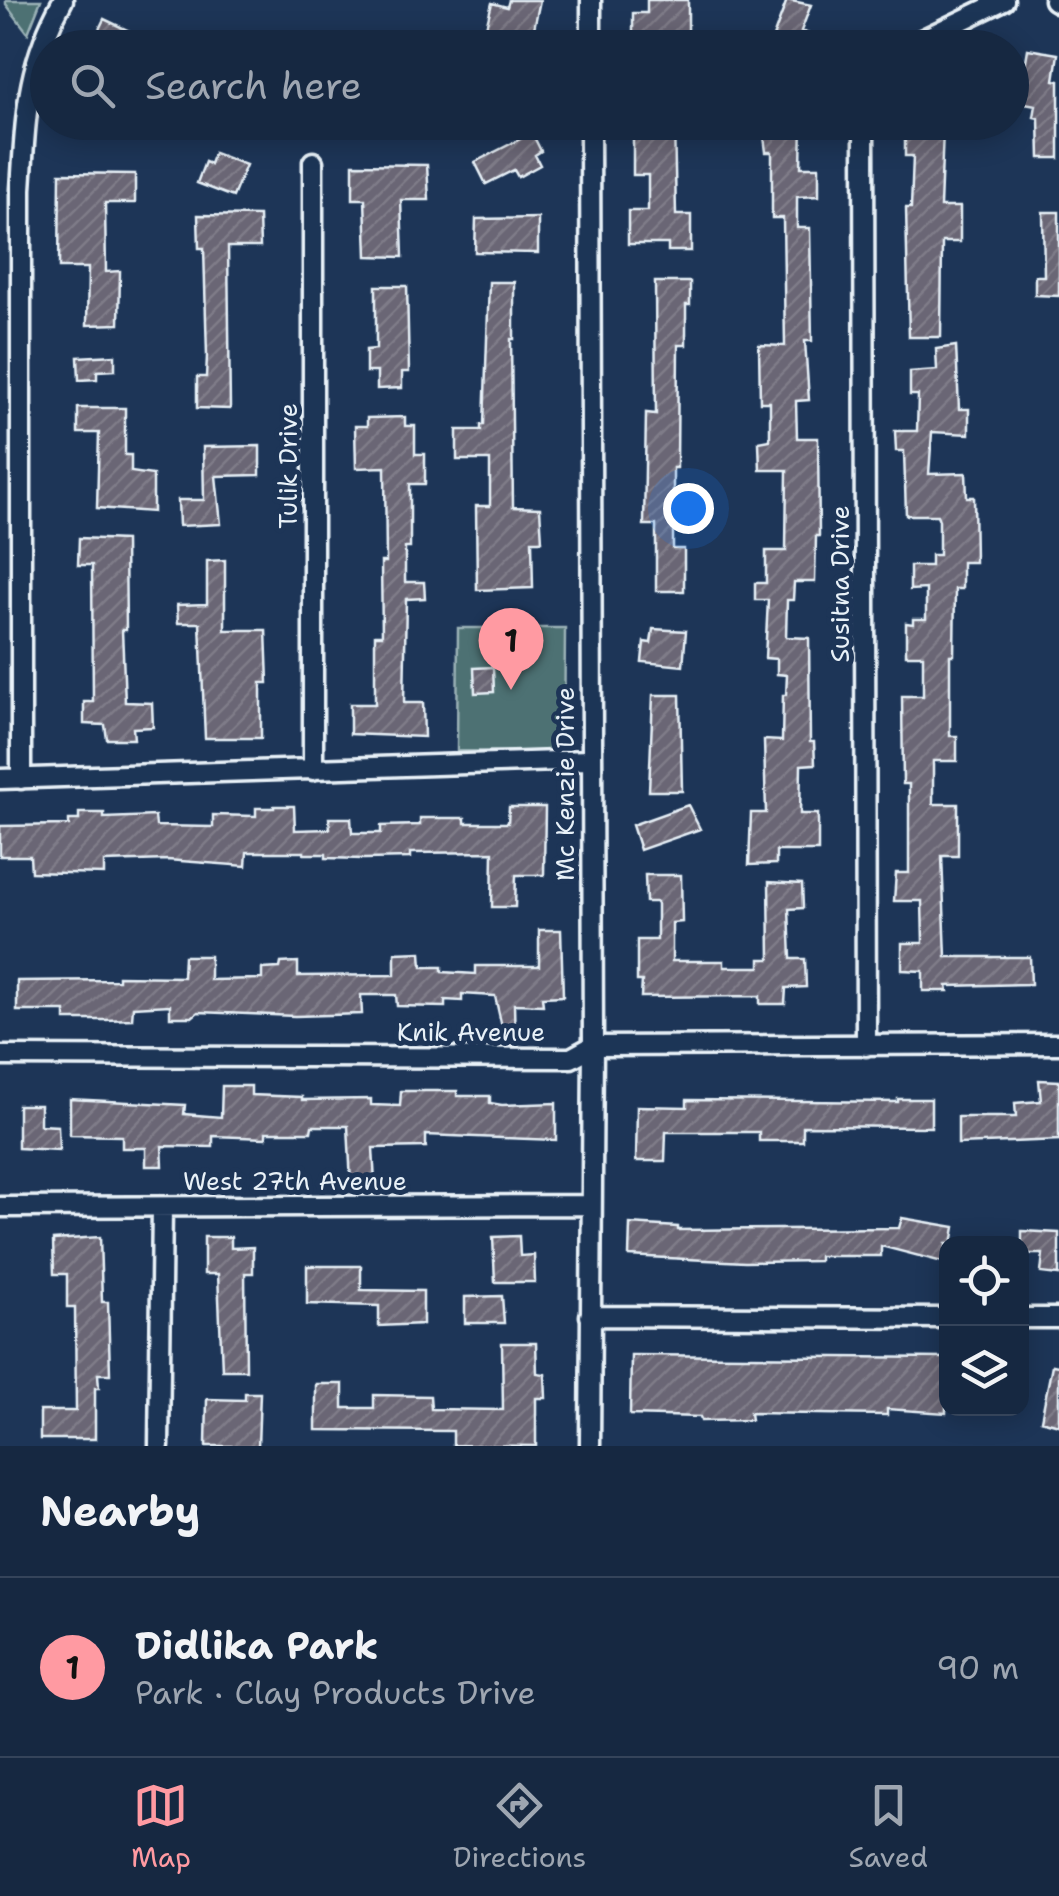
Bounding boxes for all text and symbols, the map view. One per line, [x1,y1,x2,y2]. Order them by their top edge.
search box [30,30,1029,140]
icon: search [65,58,120,113]
text: Search here [145,60,362,111]
street label: Tulik Drive [271,403,305,529]
your location [663,483,714,534]
street label: Susitna Drive [823,505,857,663]
pin: 1 [478,608,544,690]
street label: Mc Kenzie Drive [548,687,582,881]
street label: Knik Avenue [397,1015,545,1049]
street label: West 27th Avenue [183,1164,407,1198]
map controls [939,1236,1029,1416]
button: locate [939,1236,1029,1326]
button: layers [939,1326,1029,1416]
text: Nearby [40,1483,200,1539]
text: Didlika Park [135,1620,378,1671]
text: 1 [65,1646,80,1689]
text: 90 m [936,1646,1019,1689]
text: Park · Clay Products Drive [135,1671,536,1714]
tab: Map [131,1778,191,1876]
tab: Directions [453,1778,586,1876]
tab: Saved [848,1778,928,1876]

